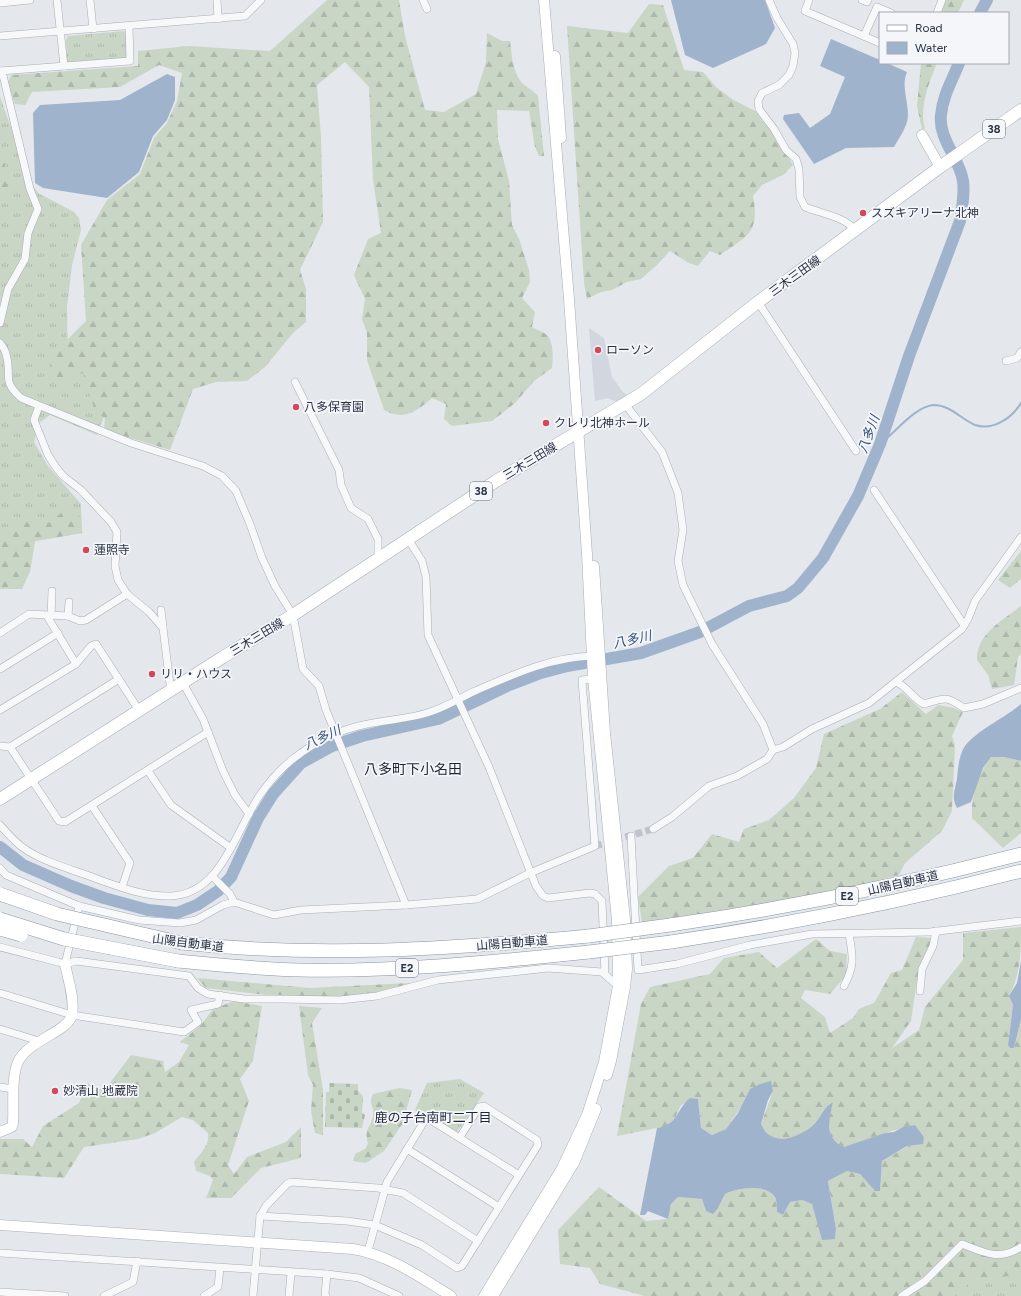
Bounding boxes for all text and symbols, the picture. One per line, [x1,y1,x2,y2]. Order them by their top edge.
legend [879,12,1009,64]
text: Road [915,21,943,35]
text: Water [915,41,947,55]
road number: 38 [983,120,1005,138]
place label: スズキアリーナ北神 [871,206,979,220]
marker: スズキアリーナ北神 [858,208,868,218]
street label: 三木三田線 [767,253,823,299]
place label: ローソン [606,343,654,357]
marker: ローソン [593,345,603,355]
place label: 八多保育園 [304,400,364,414]
marker: 八多保育園 [291,402,301,412]
water label: 八多川 [855,411,883,455]
place label: クレリ北神ホール [554,416,650,430]
marker: クレリ北神ホール [541,418,551,428]
street label: 三木三田線 [501,440,559,482]
road number: 38 [470,482,492,500]
place label: 蓮照寺 [94,543,130,557]
marker: 蓮照寺 [81,545,91,555]
street label: 三木三田線 [228,616,286,658]
water label: 八多川 [611,627,655,651]
place label: リリ・ハウス [160,667,232,681]
marker: リリ・ハウス [147,669,157,679]
water label: 八多川 [301,722,345,752]
district label: 八多町下小名田 [364,761,462,778]
street label: 山陽自動車道 [866,868,940,898]
road number: E2 [836,887,858,905]
street label: 山陽自動車道 [151,932,225,954]
street label: 山陽自動車道 [476,933,548,953]
road number: E2 [396,959,418,977]
place label: 妙清山 地蔵院 [63,1084,138,1098]
marker: 妙清山 地蔵院 [50,1086,60,1096]
district label: 鹿の子台南町二丁目 [374,1110,492,1125]

